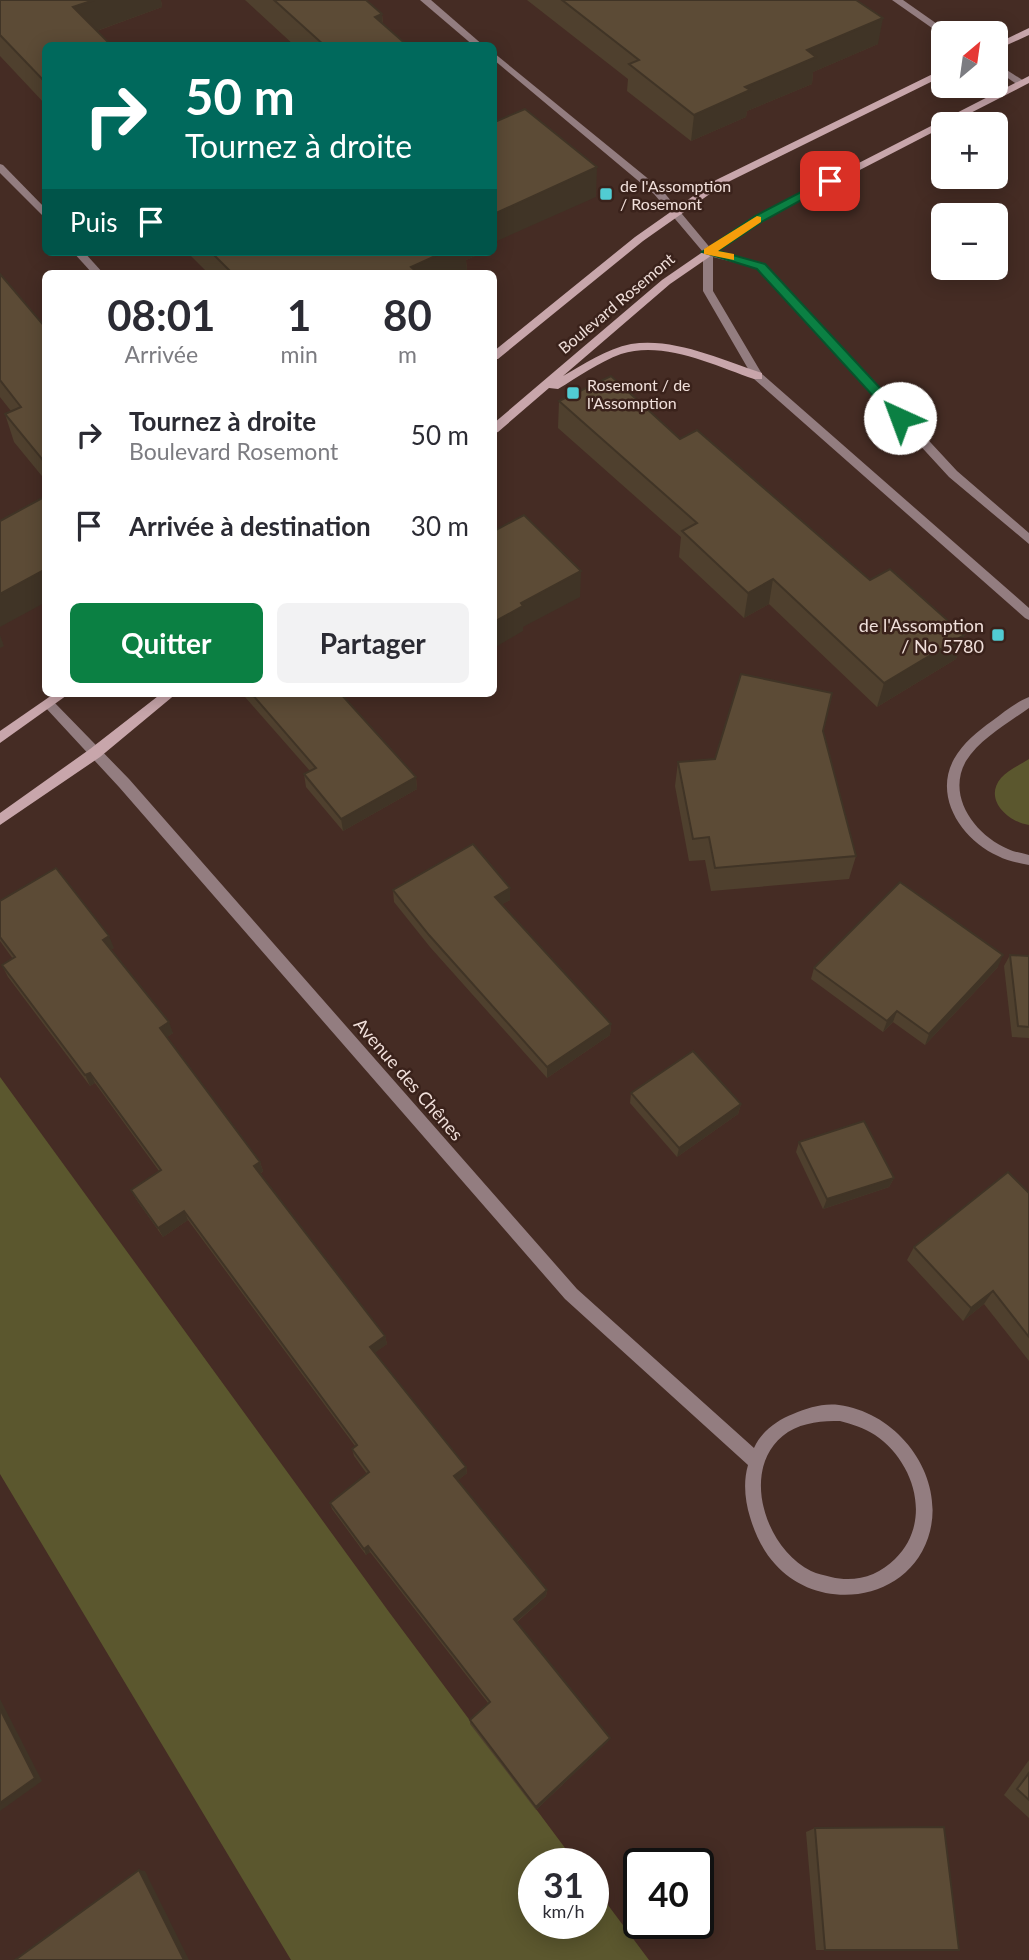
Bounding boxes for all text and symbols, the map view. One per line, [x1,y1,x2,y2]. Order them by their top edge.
north arrow [931,21,1008,98]
map controls [931,21,1008,280]
text: 50 m [185,67,295,125]
icon: right [70,70,161,161]
button: + [931,112,1008,189]
text: Tournez à droite [185,126,412,165]
pin [800,151,860,211]
icon: arrive [811,162,849,200]
place label: de l'Assomption / Rosemont [620,176,731,213]
marker: de l'Assomption / Rosemont [598,186,614,202]
icon: arrive [132,203,170,241]
button: − [931,203,1008,280]
text: Puis [70,206,118,238]
street label: Boulevard Rosemont [554,249,678,357]
text: 08:01 [107,290,215,340]
text: 1 [287,290,311,340]
text: 80 [383,290,432,340]
text: Arrivée [124,340,198,368]
text: min [281,340,318,368]
text: m [398,340,417,368]
place label: Rosemont / de l'Assomption [587,375,691,412]
position arrow [863,381,937,455]
marker: Rosemont / de l'Assomption [565,385,581,401]
text: Tournez à droite [129,405,316,437]
icon: right [70,416,108,454]
text: 50 m [411,419,469,451]
text: Boulevard Rosemont [129,437,338,465]
icon: arrive [70,507,108,545]
text: Arrivée à destination [129,510,371,542]
text: 30 m [411,510,469,542]
button: Quitter [70,603,263,683]
button: Partager [277,603,469,683]
place label: de l'Assomption / No 5780 [859,614,984,657]
marker: de l'Assomption / No 5780 [990,627,1006,643]
street label: Avenue des Chênes [350,1013,468,1145]
speed limit sign: 40 [623,1848,714,1939]
text: 31 [543,1863,584,1905]
text: km/h [542,1900,585,1922]

